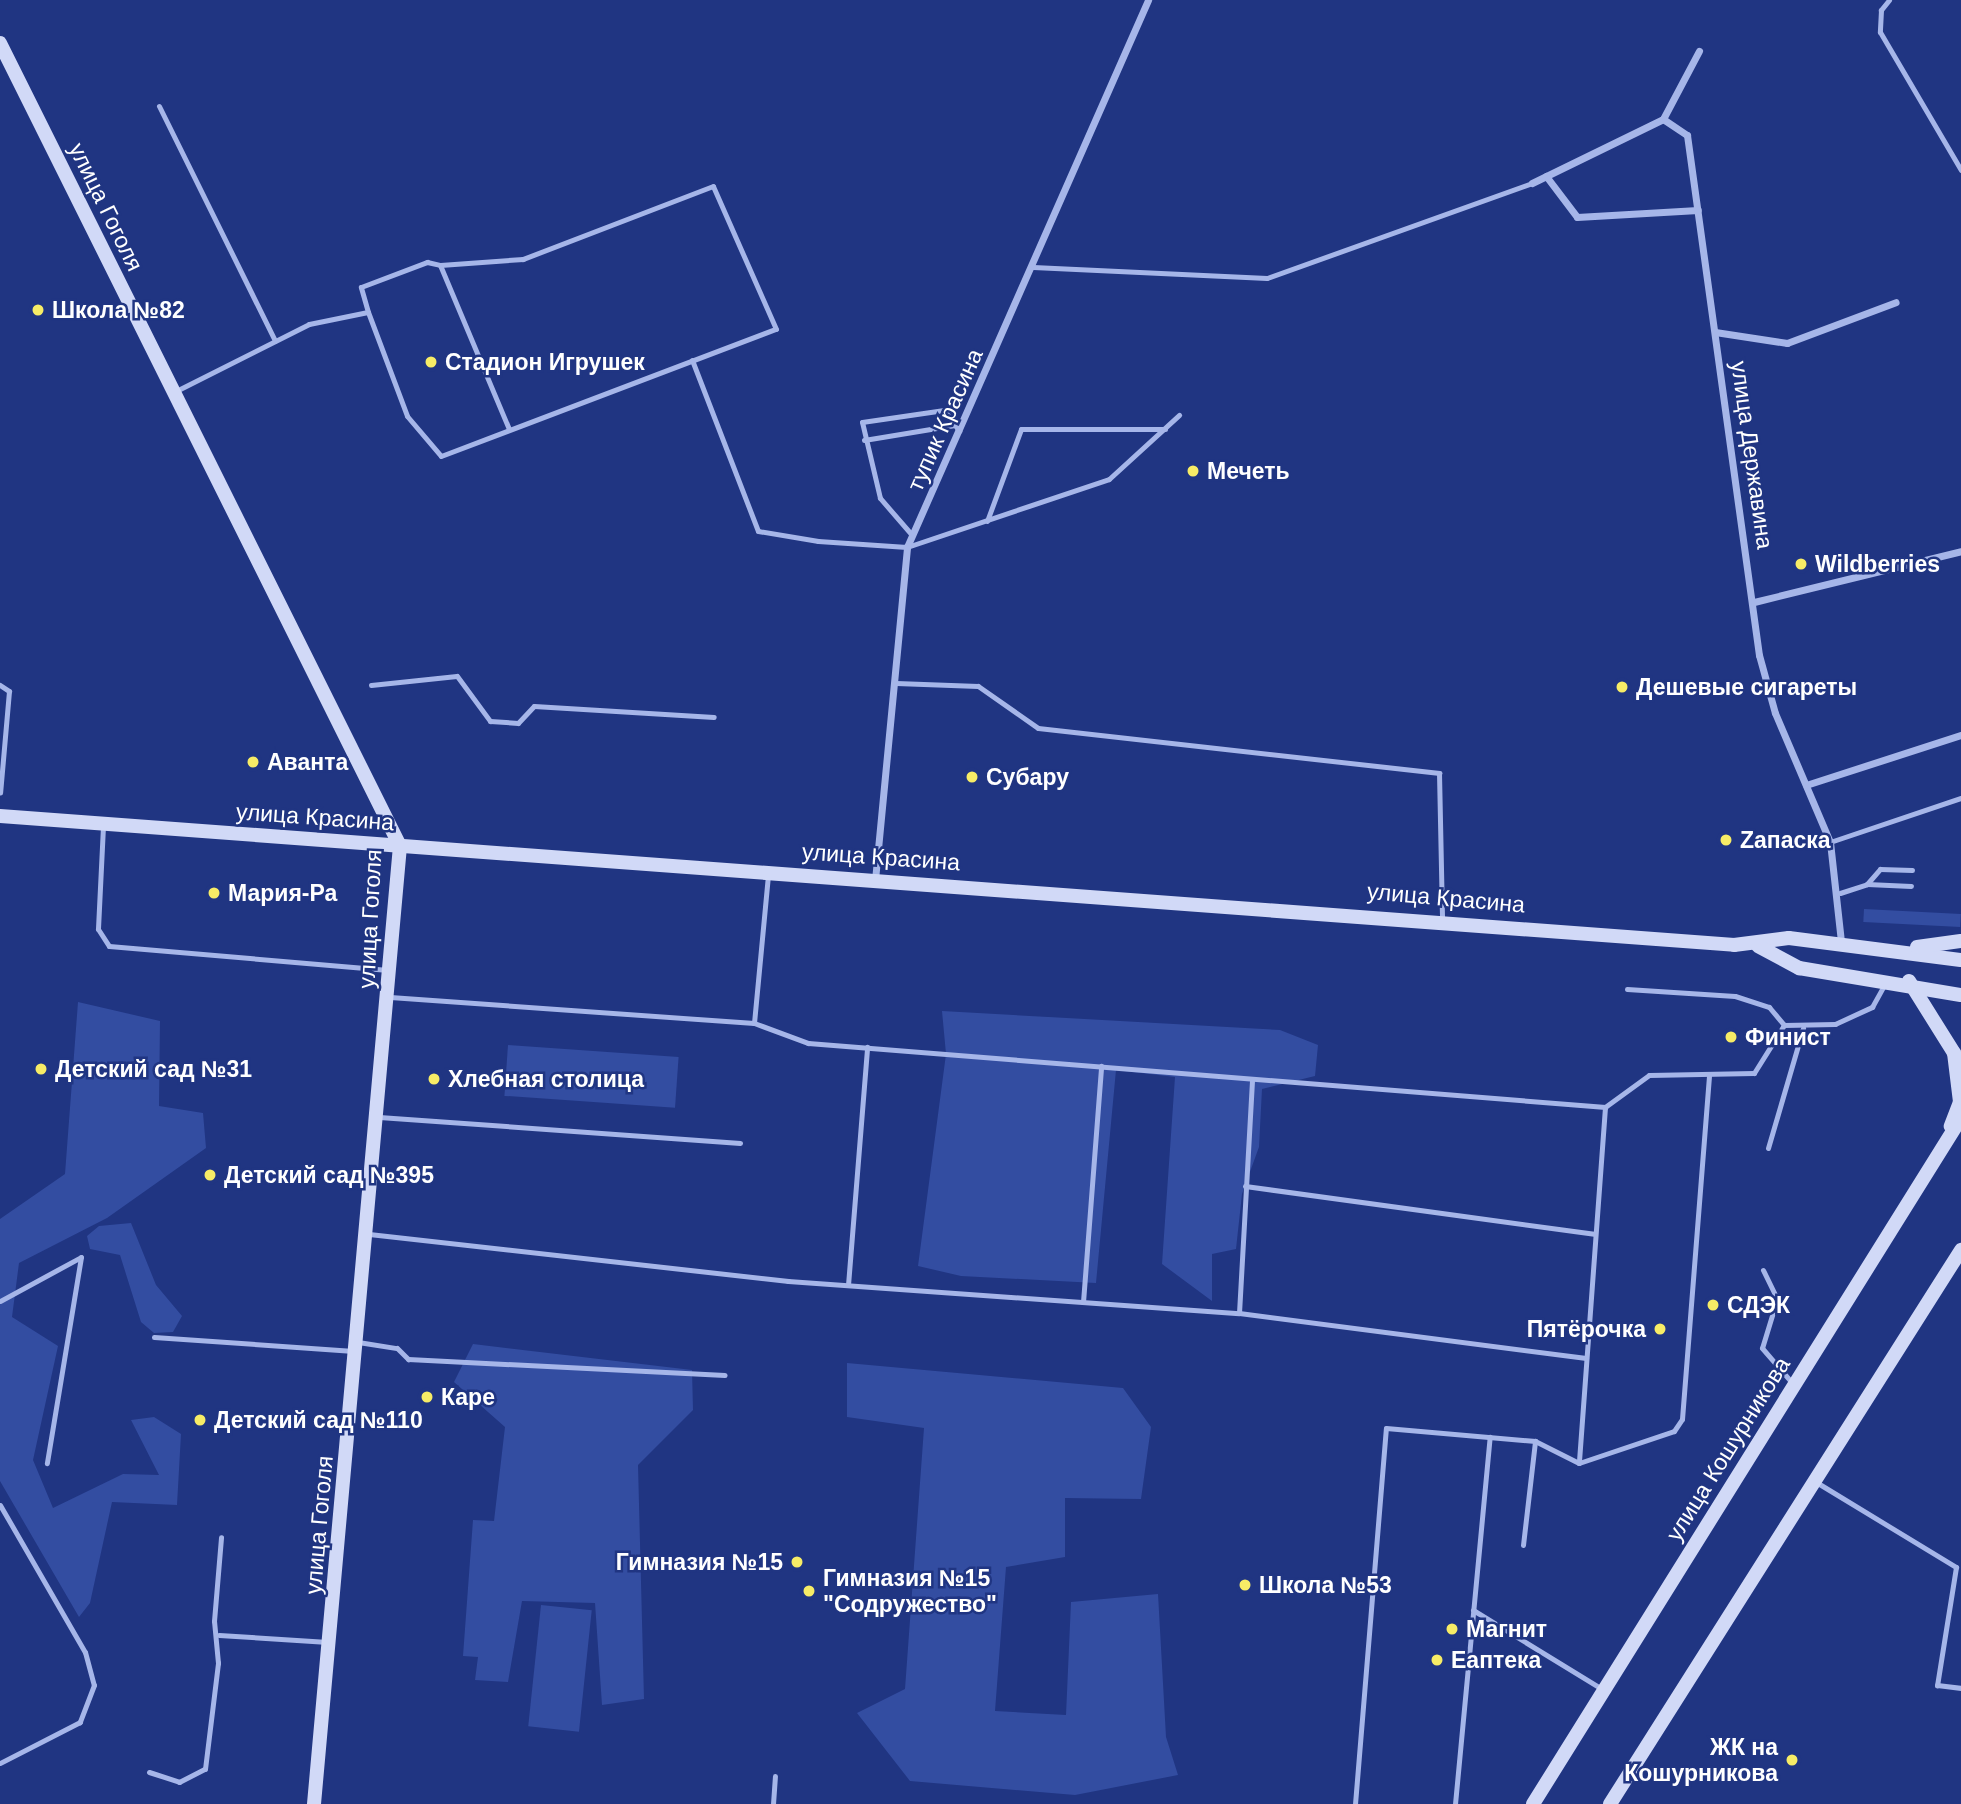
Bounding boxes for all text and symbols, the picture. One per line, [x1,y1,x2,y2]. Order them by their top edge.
street label: улица Гоголя [63,138,149,276]
place label: Школа №82 [52,296,185,324]
marker: Школа №82 [30,302,46,318]
street label: тупик Красина [901,345,989,495]
place label: Стадион Игрушек [445,348,645,376]
marker: Стадион Игрушек [423,354,439,370]
street label: улица Державина [1725,359,1779,551]
place label: Мечеть [1207,457,1290,485]
marker: Мечеть [1185,463,1201,479]
place label: Wildberries [1815,550,1940,578]
marker: Wildberries [1793,556,1809,572]
place label: Дешевые сигареты [1636,673,1857,701]
marker: Дешевые сигареты [1614,679,1630,695]
place label: Аванта [267,748,348,776]
marker: Аванта [245,754,261,770]
place label: Субару [986,763,1069,791]
marker: Субару [964,769,980,785]
street label: улица Красина [235,798,395,836]
place label: Zапаска [1740,826,1831,854]
marker: Zапаска [1718,832,1734,848]
street label: улица Красина [801,838,961,876]
street label: улица Гоголя [353,849,387,989]
street label: улица Красина [1366,877,1526,919]
place label: Мария-Ра [228,879,337,907]
marker: Мария-Ра [206,885,222,901]
place label: Финист [1745,1023,1831,1051]
marker: Финист [1723,1029,1739,1045]
place label: Детский сад №31 [55,1055,252,1083]
marker: Детский сад №31 [33,1061,49,1077]
place label: Хлебная столица [448,1065,644,1093]
marker: Хлебная столица [426,1071,442,1087]
place label: Детский сад №395 [224,1161,434,1189]
marker: Детский сад №395 [202,1167,218,1183]
place label: СДЭК [1727,1291,1790,1319]
marker: СДЭК [1705,1297,1721,1313]
place label: Пятёрочка [1527,1315,1646,1343]
marker: Пятёрочка [1652,1321,1668,1337]
street label: улица Кошурникова [1660,1352,1796,1546]
place label: Каре [441,1383,495,1411]
marker: Каре [419,1389,435,1405]
place label: Детский сад №110 [214,1406,423,1434]
marker: Детский сад №110 [192,1412,208,1428]
street label: улица Гоголя [299,1454,339,1596]
place label: Гимназия №15 [616,1548,783,1576]
marker: Гимназия №15 [789,1554,805,1570]
place label: Гимназия №15 "Содружество" [823,1564,997,1618]
place label: Школа №53 [1259,1571,1392,1599]
marker: Школа №53 [1237,1577,1253,1593]
marker: Гимназия №15 "Содружество" [801,1583,817,1599]
place label: Магнит [1466,1615,1547,1643]
marker: Магнит [1444,1621,1460,1637]
place label: Еаптека [1451,1646,1541,1674]
marker: Еаптека [1429,1652,1445,1668]
place label: ЖК на Кошурникова [1624,1733,1778,1787]
marker: ЖК на Кошурникова [1784,1752,1800,1768]

